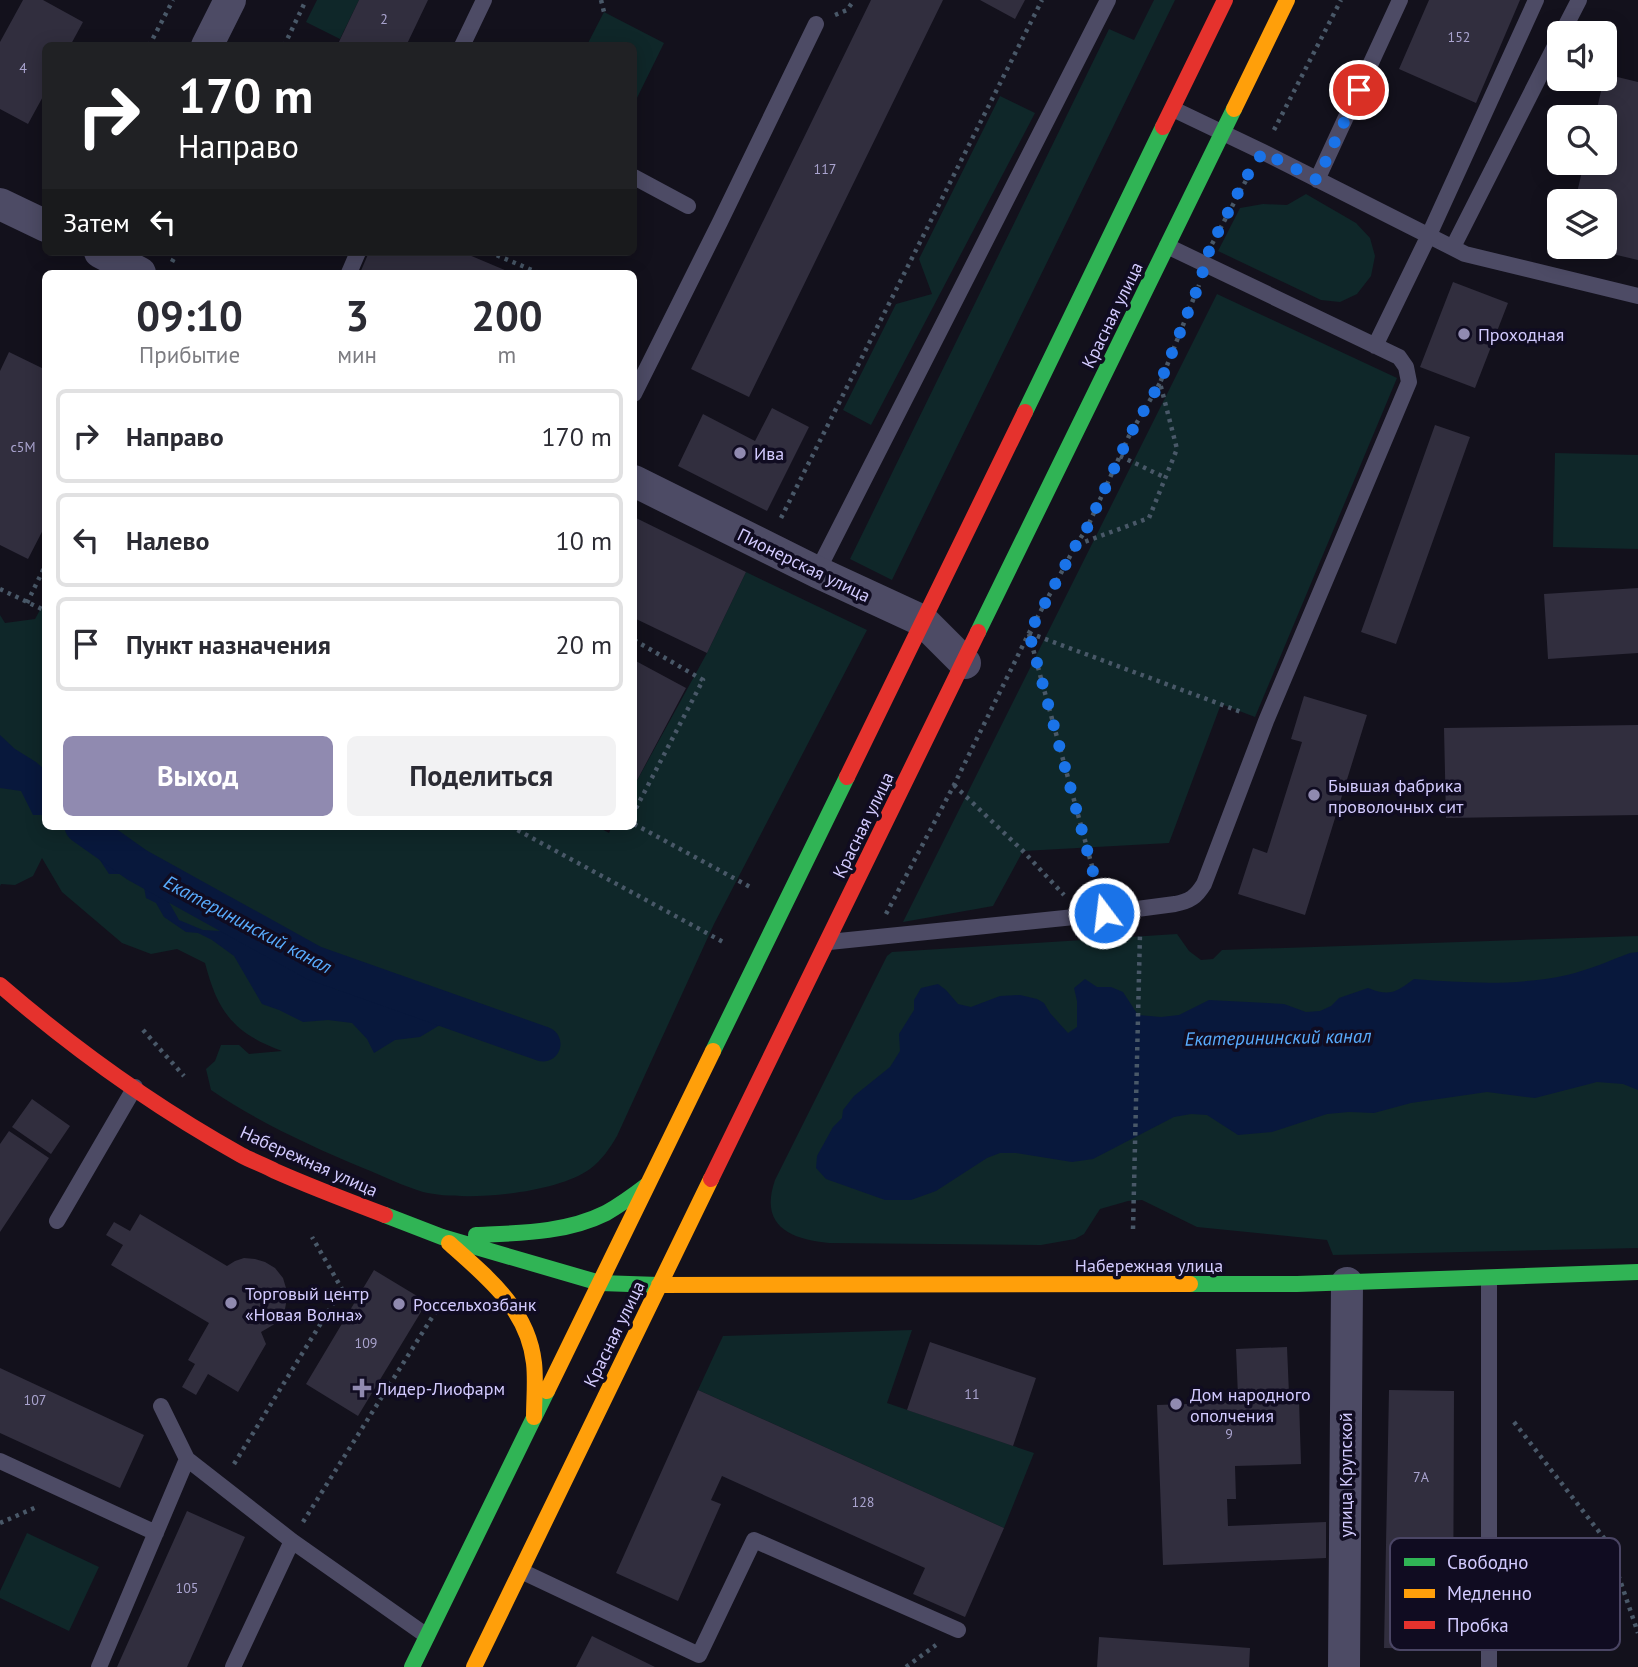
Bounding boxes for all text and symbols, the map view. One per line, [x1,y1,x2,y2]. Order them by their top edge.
house number: 2 [380,10,388,28]
map controls [1547,21,1617,259]
button: sound [1547,21,1617,91]
house number: 152 [1448,28,1470,46]
house number: 4 [19,59,27,77]
pin [1329,60,1389,120]
text: 170 m [178,63,313,127]
icon: right [63,70,154,161]
icon: arrive [1340,71,1378,109]
button: search [1547,105,1617,175]
text: Направо [178,125,299,167]
house number: 117 [814,160,836,178]
button: layers [1547,189,1617,259]
icon: left [144,203,182,241]
text: Затем [63,206,130,239]
street label: Красная улица [1076,258,1148,372]
text: 09:10 [136,288,243,343]
text: 3 [345,288,369,343]
text: 200 [471,288,543,343]
place label: Проходная [1478,323,1564,346]
marker: Проходная [1456,326,1472,342]
text: Прибытие [139,340,240,369]
text: мин [337,340,377,369]
text: m [498,340,516,369]
icon: right [67,417,105,455]
text: Направо [126,420,224,453]
text: 170 m [541,420,612,453]
house number: с5М [10,438,36,456]
place label: Ива [754,442,784,465]
marker: Ива [732,445,748,461]
icon: left [67,521,105,559]
street label: Пионерская улица [734,523,874,607]
text: Налево [126,524,210,557]
text: 10 m [556,524,612,557]
icon: arrive [67,625,105,663]
text: Пункт назначения [126,628,331,661]
text: 20 m [556,628,612,661]
button: Выход [63,736,333,816]
button: Поделиться [347,736,616,816]
street label: Красная улица [827,768,899,882]
place label: Бывшая фабрика проволочных сит [1328,774,1464,818]
marker: Бывшая фабрика проволочных сит [1306,787,1322,803]
water label: Екатерининский канал [160,870,337,979]
position arrow [1067,876,1141,950]
water label: Екатерининский канал [1184,1023,1372,1051]
street label: Набережная улица [237,1120,381,1202]
street label: Набережная улица [1075,1254,1223,1277]
street label: Красная улица [578,1277,650,1391]
place label: Торговый центр «Новая Волна» [245,1282,369,1326]
place label: Россельхозбанк [413,1293,537,1316]
marker: Торговый центр «Новая Волна» [223,1295,239,1311]
marker: Россельхозбанк [391,1296,407,1312]
house number: 109 [355,1334,377,1352]
place label: Лидер-Лиофарм [375,1377,505,1400]
marker: Лидер-Лиофарм [354,1380,370,1396]
place label: Дом народного ополчения [1190,1383,1311,1427]
house number: 11 [964,1385,980,1403]
house number: 107 [24,1391,46,1409]
marker: Дом народного ополчения [1168,1396,1184,1412]
street label: улица Крупской [1334,1412,1357,1538]
house number: 9 [1225,1425,1233,1443]
house number: 7А [1413,1468,1430,1486]
house number: 128 [852,1493,874,1511]
legend [1390,1538,1620,1650]
text: Свободно [1447,1550,1529,1574]
house number: 105 [176,1579,198,1597]
text: Медленно [1447,1581,1532,1605]
text: Пробка [1447,1613,1509,1637]

